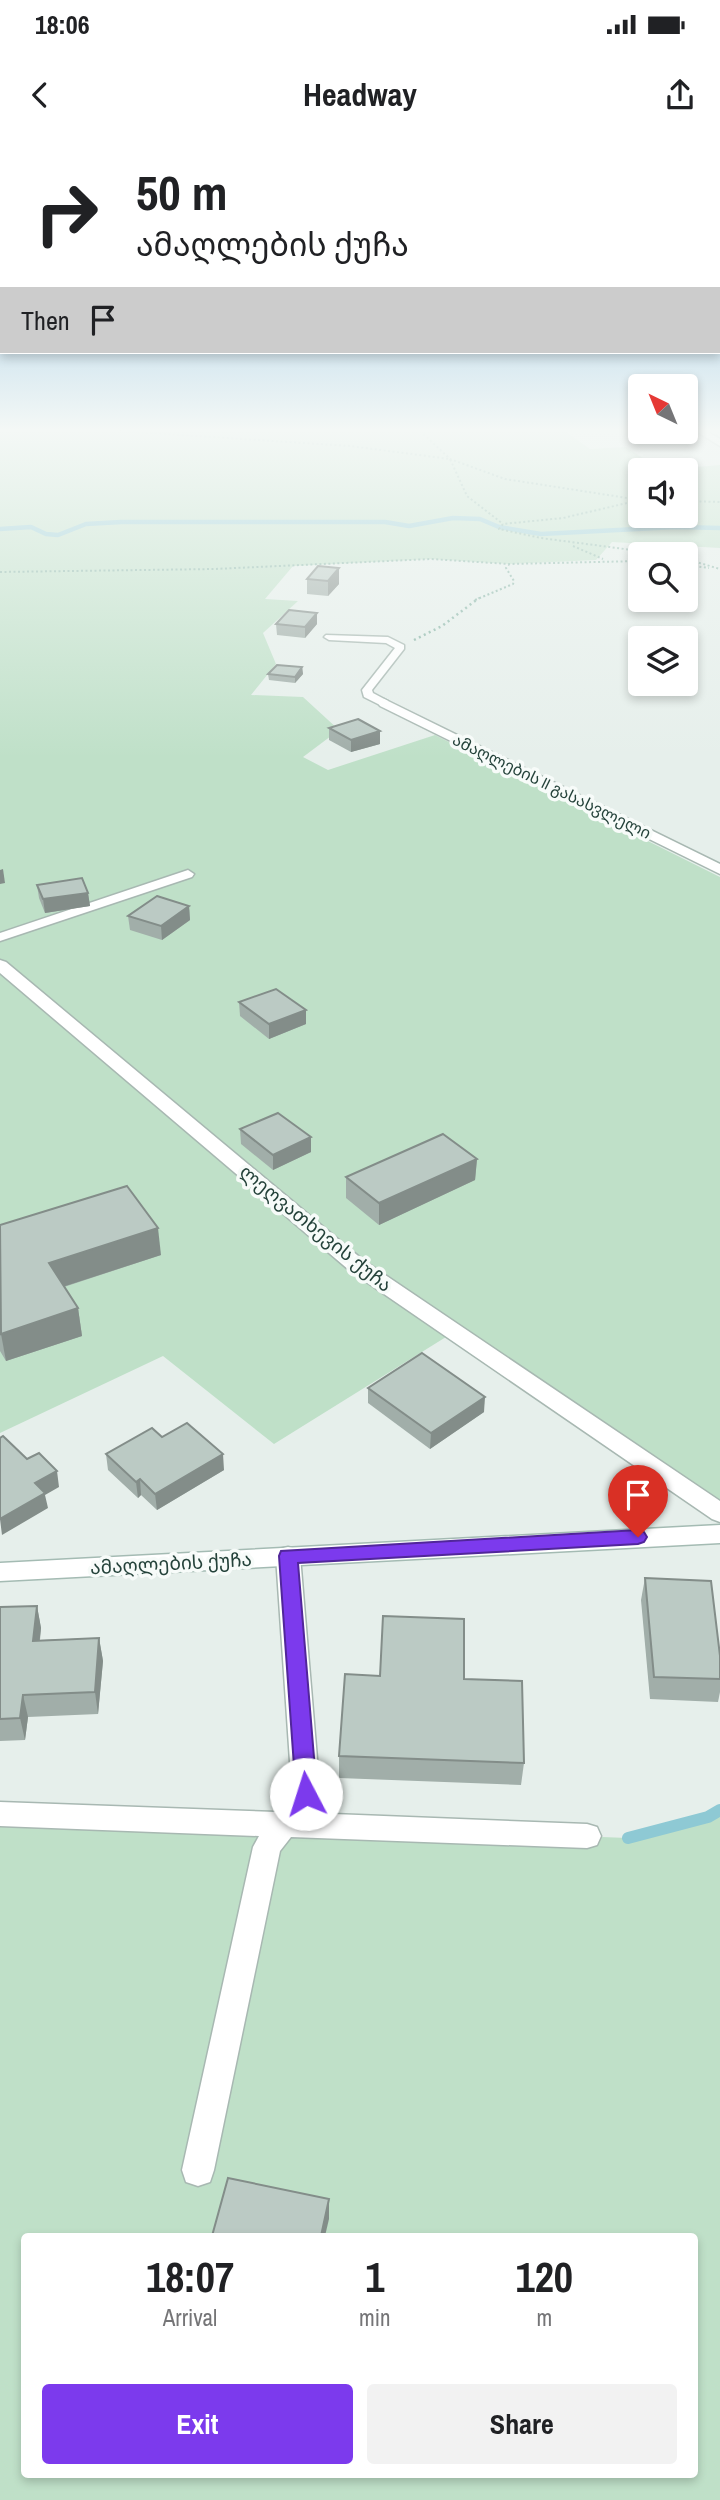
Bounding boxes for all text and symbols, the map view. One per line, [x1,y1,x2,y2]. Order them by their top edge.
text: 18:06 [35,7,90,42]
text: Headway [303,73,417,116]
icon: back [21,76,59,114]
icon: share [661,76,699,114]
text: 50 m [136,159,228,225]
icon: right [21,168,112,259]
text: ამაღლების ქუჩა [136,223,409,266]
icon: arrive [84,301,122,339]
text: Then [21,303,70,338]
north arrow [628,374,698,444]
map controls [628,374,698,696]
button: sound [628,458,698,528]
button: search [628,542,698,612]
button: layers [628,626,698,696]
street label: ამაღლების II გასასვლელი [449,728,655,844]
street label: ლეღვათხევის ქუჩა [234,1158,398,1298]
pin [608,1465,668,1537]
icon: arrive [619,1476,657,1514]
street label: ამაღლების ქუჩა [89,1546,253,1580]
position arrow [269,1757,343,1831]
text: 18:07 [146,2249,234,2305]
text: 1 [365,2249,384,2305]
text: 120 [516,2249,573,2305]
text: Arrival [163,2302,217,2333]
text: min [359,2302,391,2333]
text: m [536,2302,552,2333]
button: Exit [42,2384,353,2464]
button: Share [367,2384,677,2464]

